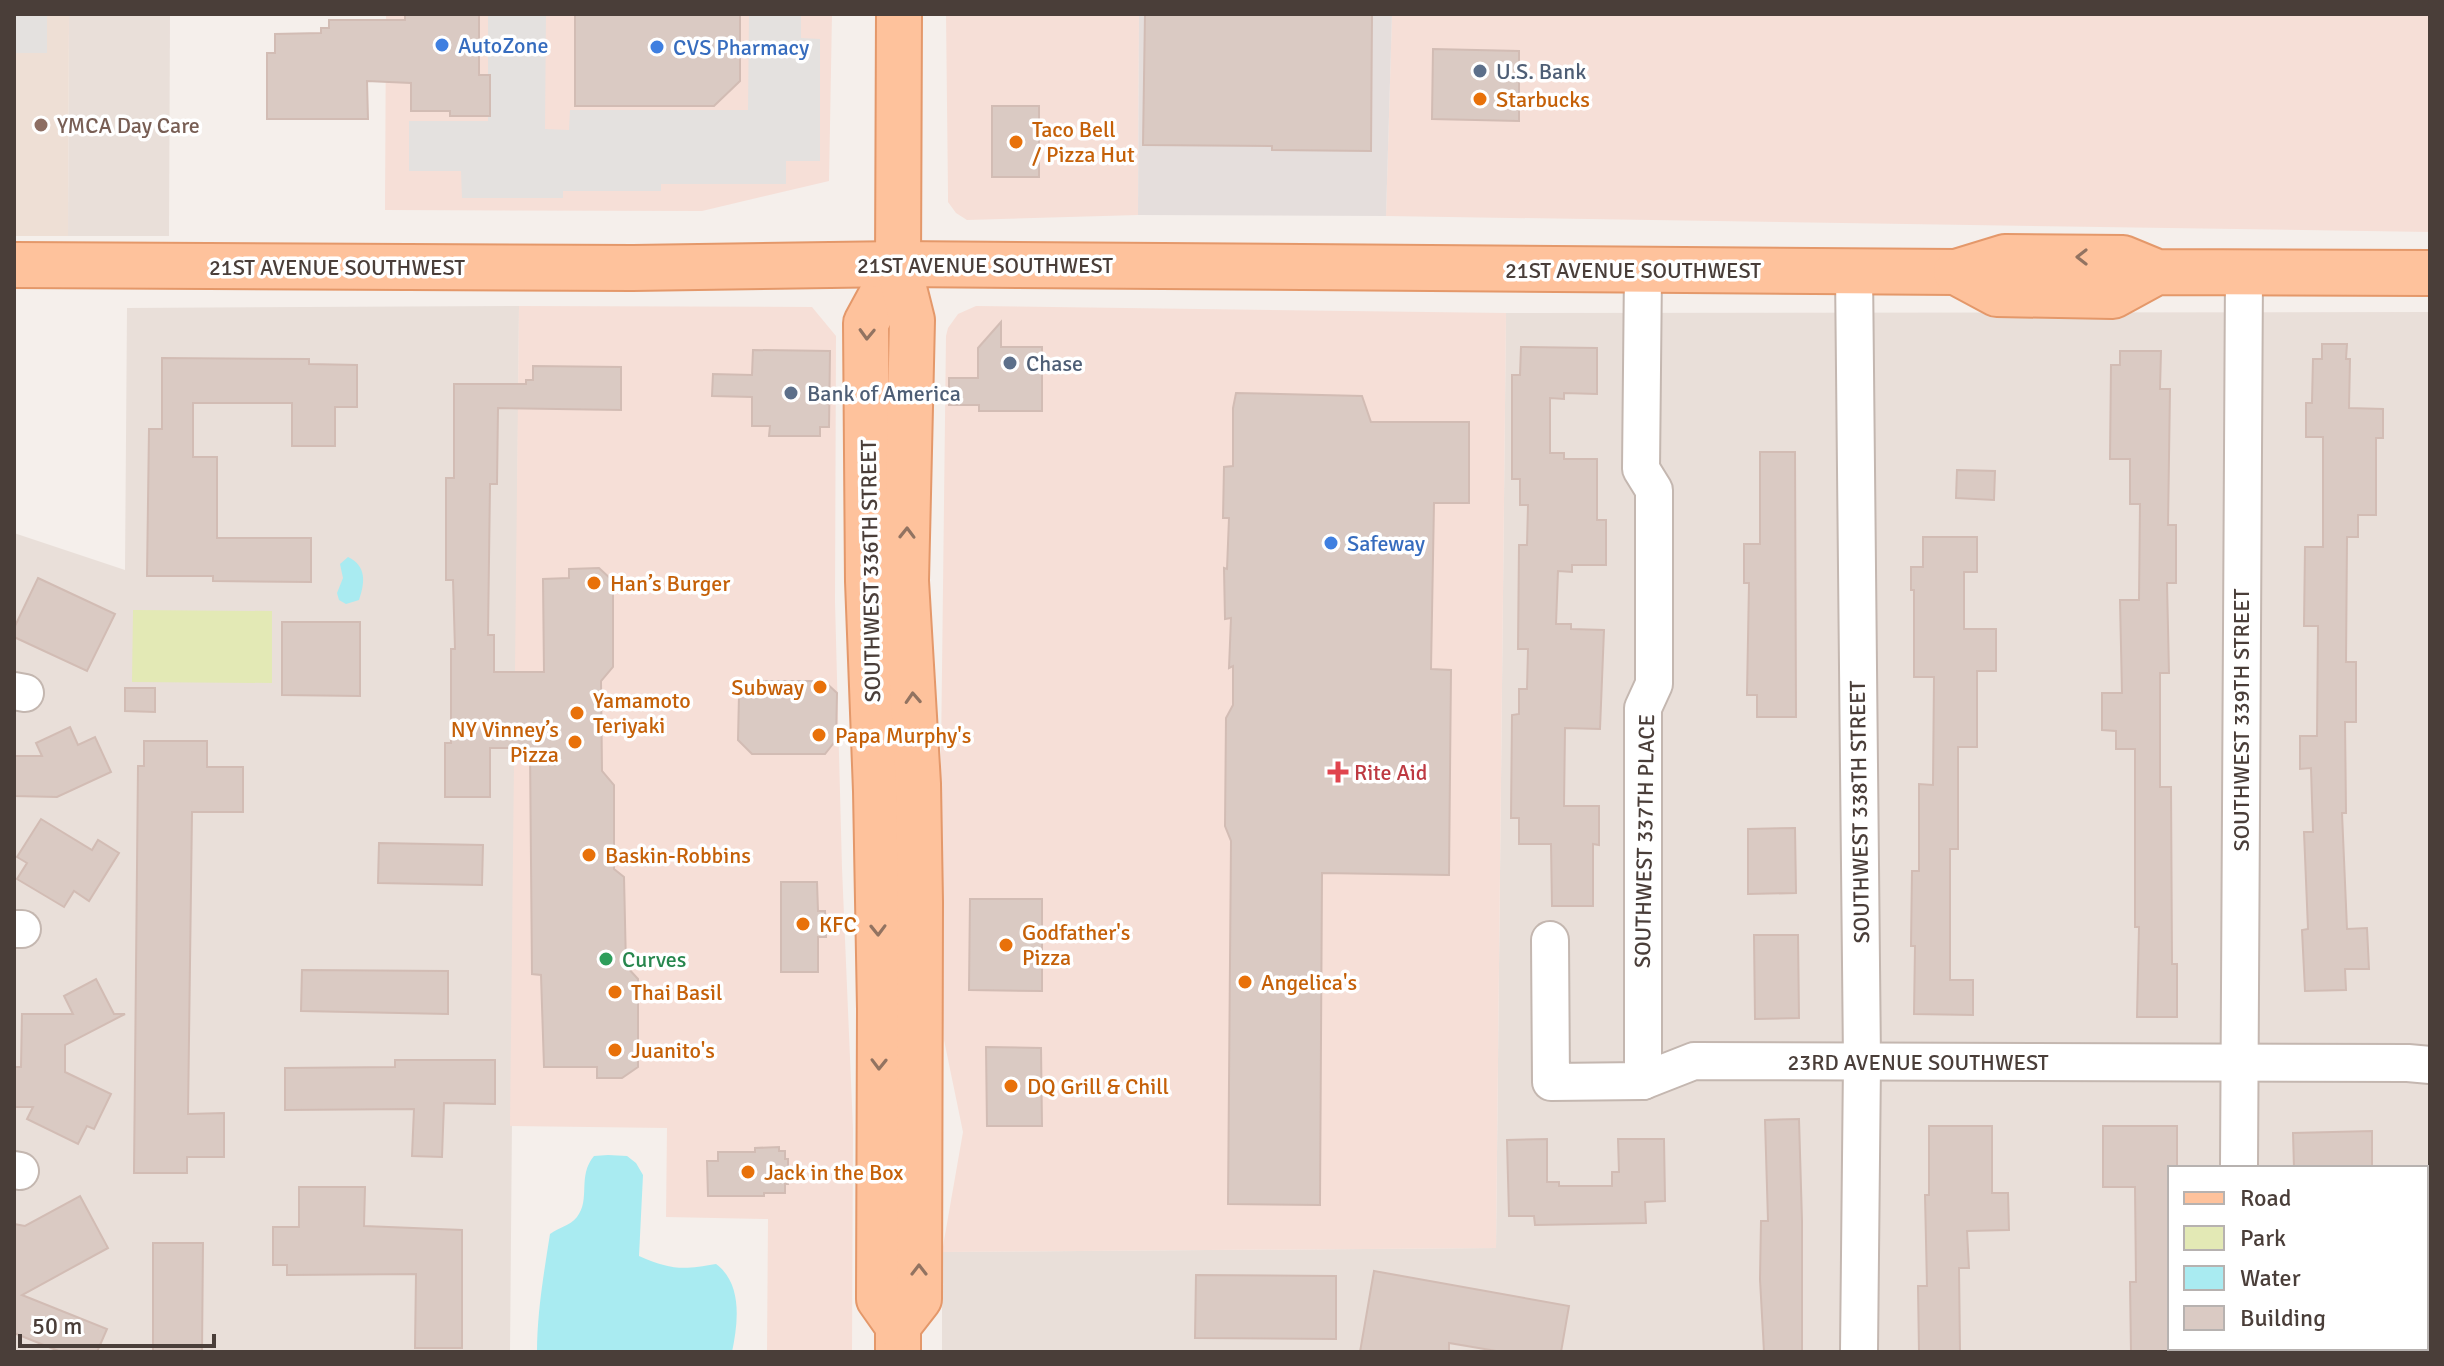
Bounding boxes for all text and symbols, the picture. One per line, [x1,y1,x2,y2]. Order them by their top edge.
place label: AutoZone [458,32,548,59]
place label: CVS Pharmacy [673,34,810,61]
marker: AutoZone [433,36,451,54]
marker: CVS Pharmacy [648,38,666,56]
place label: U.S. Bank [1496,58,1586,85]
marker: U.S. Bank [1471,62,1489,80]
place label: Starbucks [1496,86,1590,113]
marker: Starbucks [1471,90,1489,108]
place label: YMCA Day Care [57,112,200,139]
marker: YMCA Day Care [32,116,50,134]
place label: Taco Bell / Pizza Hut [1032,116,1135,168]
marker: Taco Bell / Pizza Hut [1007,133,1025,151]
one-way arrow [2075,248,2088,266]
street label: 21ST AVENUE SOUTHWEST [857,252,1113,279]
street label: 21ST AVENUE SOUTHWEST [209,254,465,281]
street label: 21ST AVENUE SOUTHWEST [1505,257,1761,284]
one-way arrow [858,328,875,341]
place label: Chase [1026,350,1083,377]
marker: Chase [1001,354,1019,372]
place label: Bank of America [807,380,961,407]
marker: Bank of America [782,384,800,402]
street label: SOUTHWEST 336TH STREET [855,439,886,703]
one-way arrow [898,526,916,539]
place label: Safeway [1347,530,1426,557]
marker: Safeway [1322,534,1340,552]
place label: Han’s Burger [610,570,730,597]
marker: Han’s Burger [585,574,603,592]
street label: SOUTHWEST 339TH STREET [2228,588,2255,852]
place label: Subway [731,674,805,701]
marker: Subway [811,678,829,696]
street label: SOUTHWEST 338TH STREET [1844,680,1875,944]
place label: Yamamoto Teriyaki [593,687,691,739]
one-way arrow [905,691,922,704]
marker: Yamamoto Teriyaki [568,704,586,722]
street label: SOUTHWEST 337TH PLACE [1629,714,1660,968]
place label: NY Vinney’s Pizza [451,716,559,768]
place label: Papa Murphy's [835,722,971,749]
marker: Papa Murphy's [810,726,828,744]
marker: NY Vinney’s Pizza [566,733,584,751]
place label: Rite Aid [1354,759,1428,786]
marker: Rite Aid [1329,763,1347,781]
place label: Baskin-Robbins [605,842,751,869]
marker: Baskin-Robbins [580,846,598,864]
place label: KFC [819,911,857,938]
marker: KFC [794,915,812,933]
place label: Godfather's Pizza [1022,919,1130,971]
one-way arrow [870,924,887,937]
marker: Godfather's Pizza [997,936,1015,954]
place label: Curves [622,946,686,973]
marker: Curves [597,950,615,968]
place label: Angelica's [1261,969,1357,996]
marker: Angelica's [1236,973,1254,991]
place label: Thai Basil [631,979,722,1006]
marker: Thai Basil [606,983,624,1001]
place label: Juanito's [631,1037,715,1064]
marker: Juanito's [606,1041,624,1059]
street label: 23RD AVENUE SOUTHWEST [1787,1049,2049,1076]
one-way arrow [870,1058,887,1071]
place label: DQ Grill & Chill [1027,1073,1169,1100]
marker: DQ Grill & Chill [1002,1077,1020,1095]
place label: Jack in the Box [764,1159,903,1186]
marker: Jack in the Box [739,1163,757,1181]
legend [2168,1166,2428,1350]
text: Road [2240,1183,2291,1213]
text: Park [2240,1223,2286,1253]
one-way arrow [910,1263,928,1276]
text: Water [2240,1263,2301,1293]
scale bar [20,1298,214,1348]
text: Building [2240,1303,2326,1333]
text: 50 m [32,1311,82,1341]

